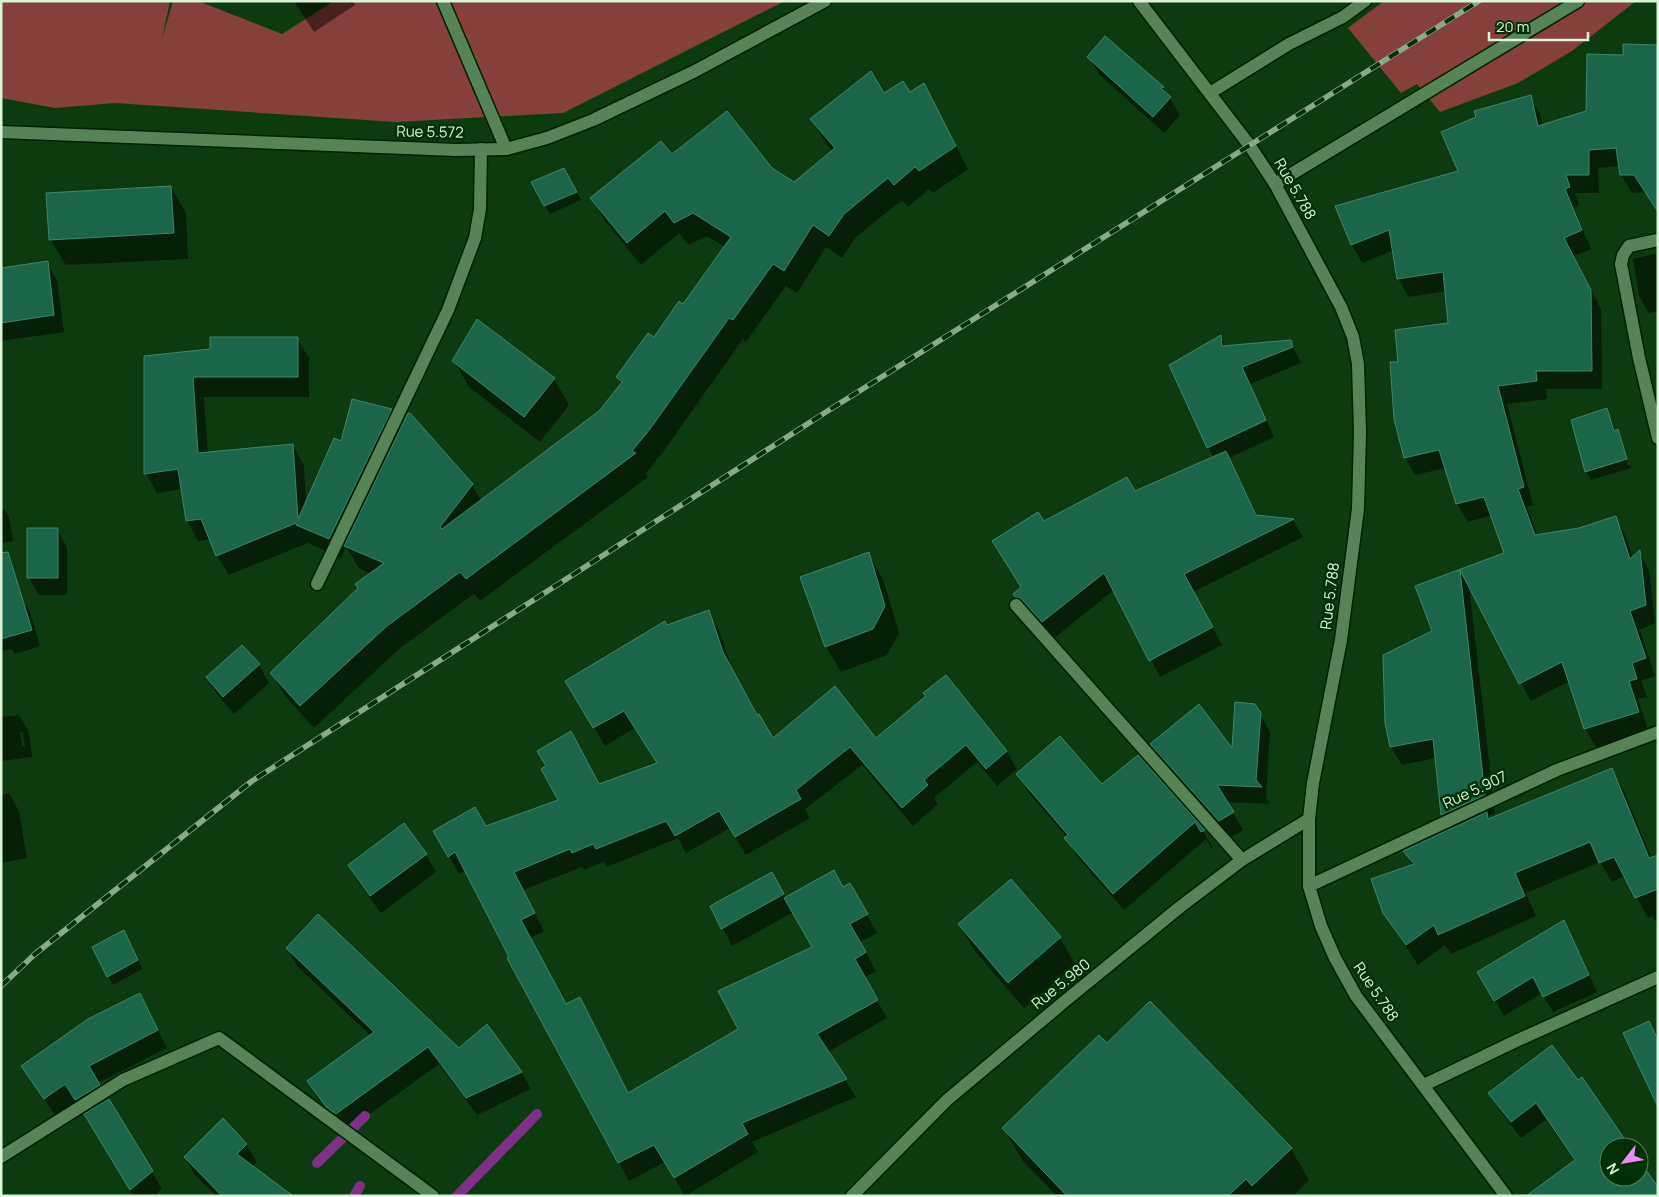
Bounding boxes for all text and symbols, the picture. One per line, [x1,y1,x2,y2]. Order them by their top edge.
scale bar [1489,10,1588,42]
text: 20 m [1496,16,1529,37]
street label: Rue 5.572 [396,120,464,143]
street label: Rue 5.788 [1269,154,1321,223]
street label: Rue 5.788 [1315,561,1344,631]
street label: Rue 5.907 [1439,766,1510,814]
street label: Rue 5.980 [1027,953,1094,1014]
street label: Rue 5.788 [1349,958,1404,1026]
north arrow [1599,1137,1649,1187]
text: N [1602,1160,1623,1178]

